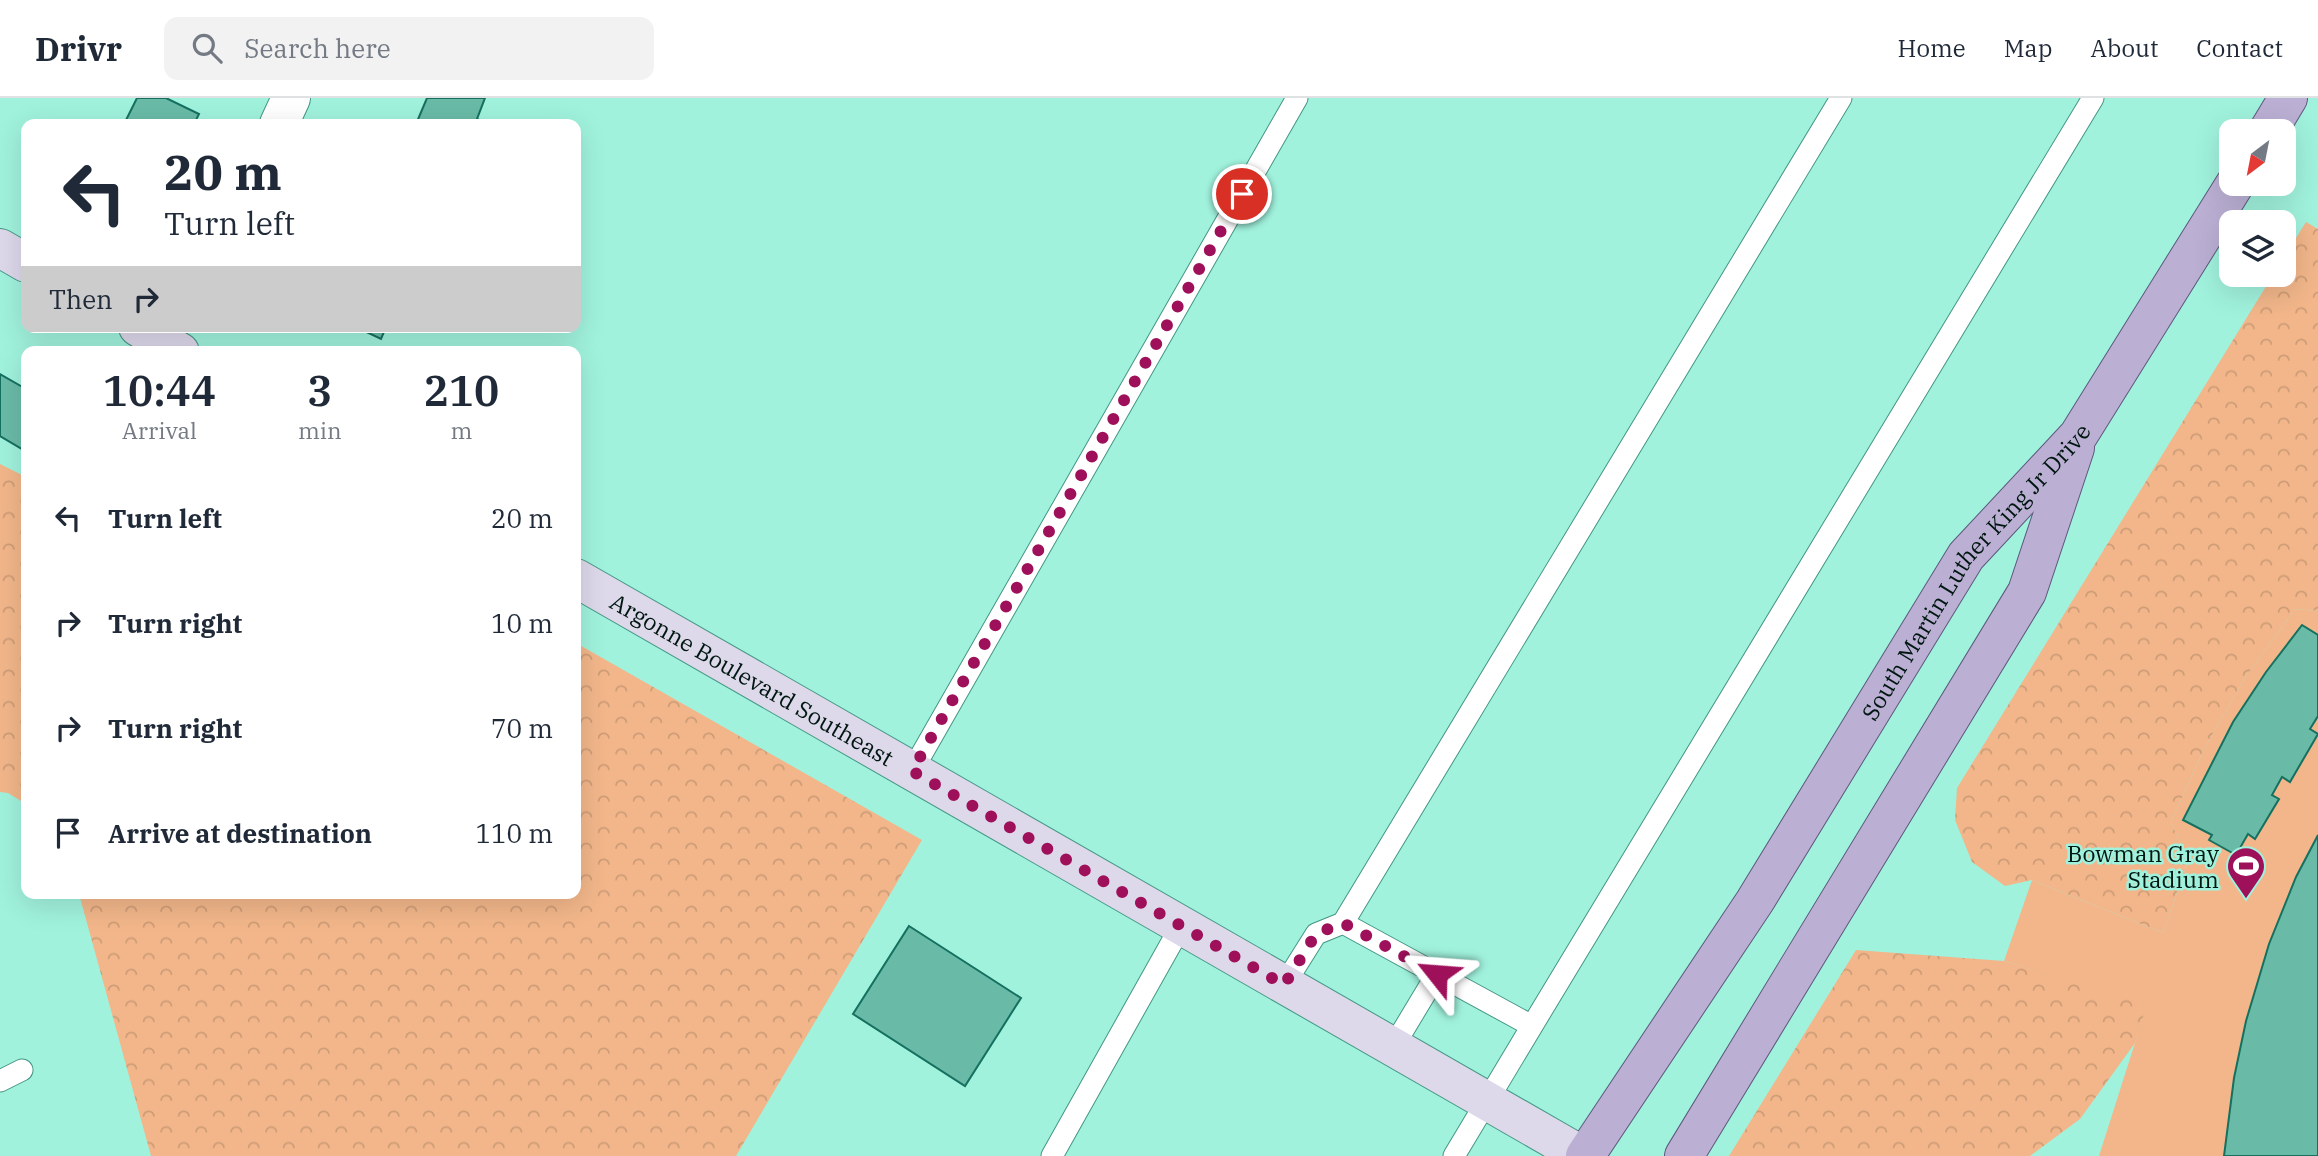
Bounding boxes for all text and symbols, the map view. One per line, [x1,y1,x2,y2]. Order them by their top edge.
search box [164,17,654,80]
text: Drivr [35,27,122,70]
icon: search [188,29,226,67]
text: Search here [244,31,391,65]
text: Home [1898,32,1966,64]
text: Map [2004,32,2052,64]
text: About [2090,32,2158,64]
text: Contact [2196,32,2283,64]
north arrow [2219,119,2296,196]
map controls [2219,119,2296,287]
text: 20 m [164,140,282,203]
icon: left [49,147,140,238]
pin [1212,164,1272,224]
icon: arrive [1223,175,1261,213]
text: Turn left [164,202,295,244]
button: layers [2219,210,2296,287]
icon: right [127,280,165,318]
text: Then [49,282,113,316]
text: 10:44 [103,363,216,418]
text: 3 [307,363,332,418]
text: 210 [424,363,499,418]
text: Arrival [122,415,197,445]
text: min [298,415,342,445]
text: m [450,415,472,445]
street label: South Martin Luther King Jr Drive [1854,418,2097,726]
icon: left [49,499,87,537]
text: Turn left [108,501,222,535]
text: 20 m [491,501,553,535]
street label: Argonne Boulevard Southeast [605,586,899,772]
icon: right [49,604,87,642]
text: Turn right [108,606,242,640]
text: 10 m [491,606,553,640]
icon: right [49,709,87,747]
text: Turn right [108,711,242,745]
text: 70 m [491,711,553,745]
icon: arrive [49,814,87,852]
text: Arrive at destination [108,816,372,850]
text: 110 m [475,816,553,850]
place label: Bowman Gray Stadium [2067,838,2220,894]
sports icon: Bowman Gray Stadium [2225,845,2267,900]
position arrow [1400,937,1474,1011]

